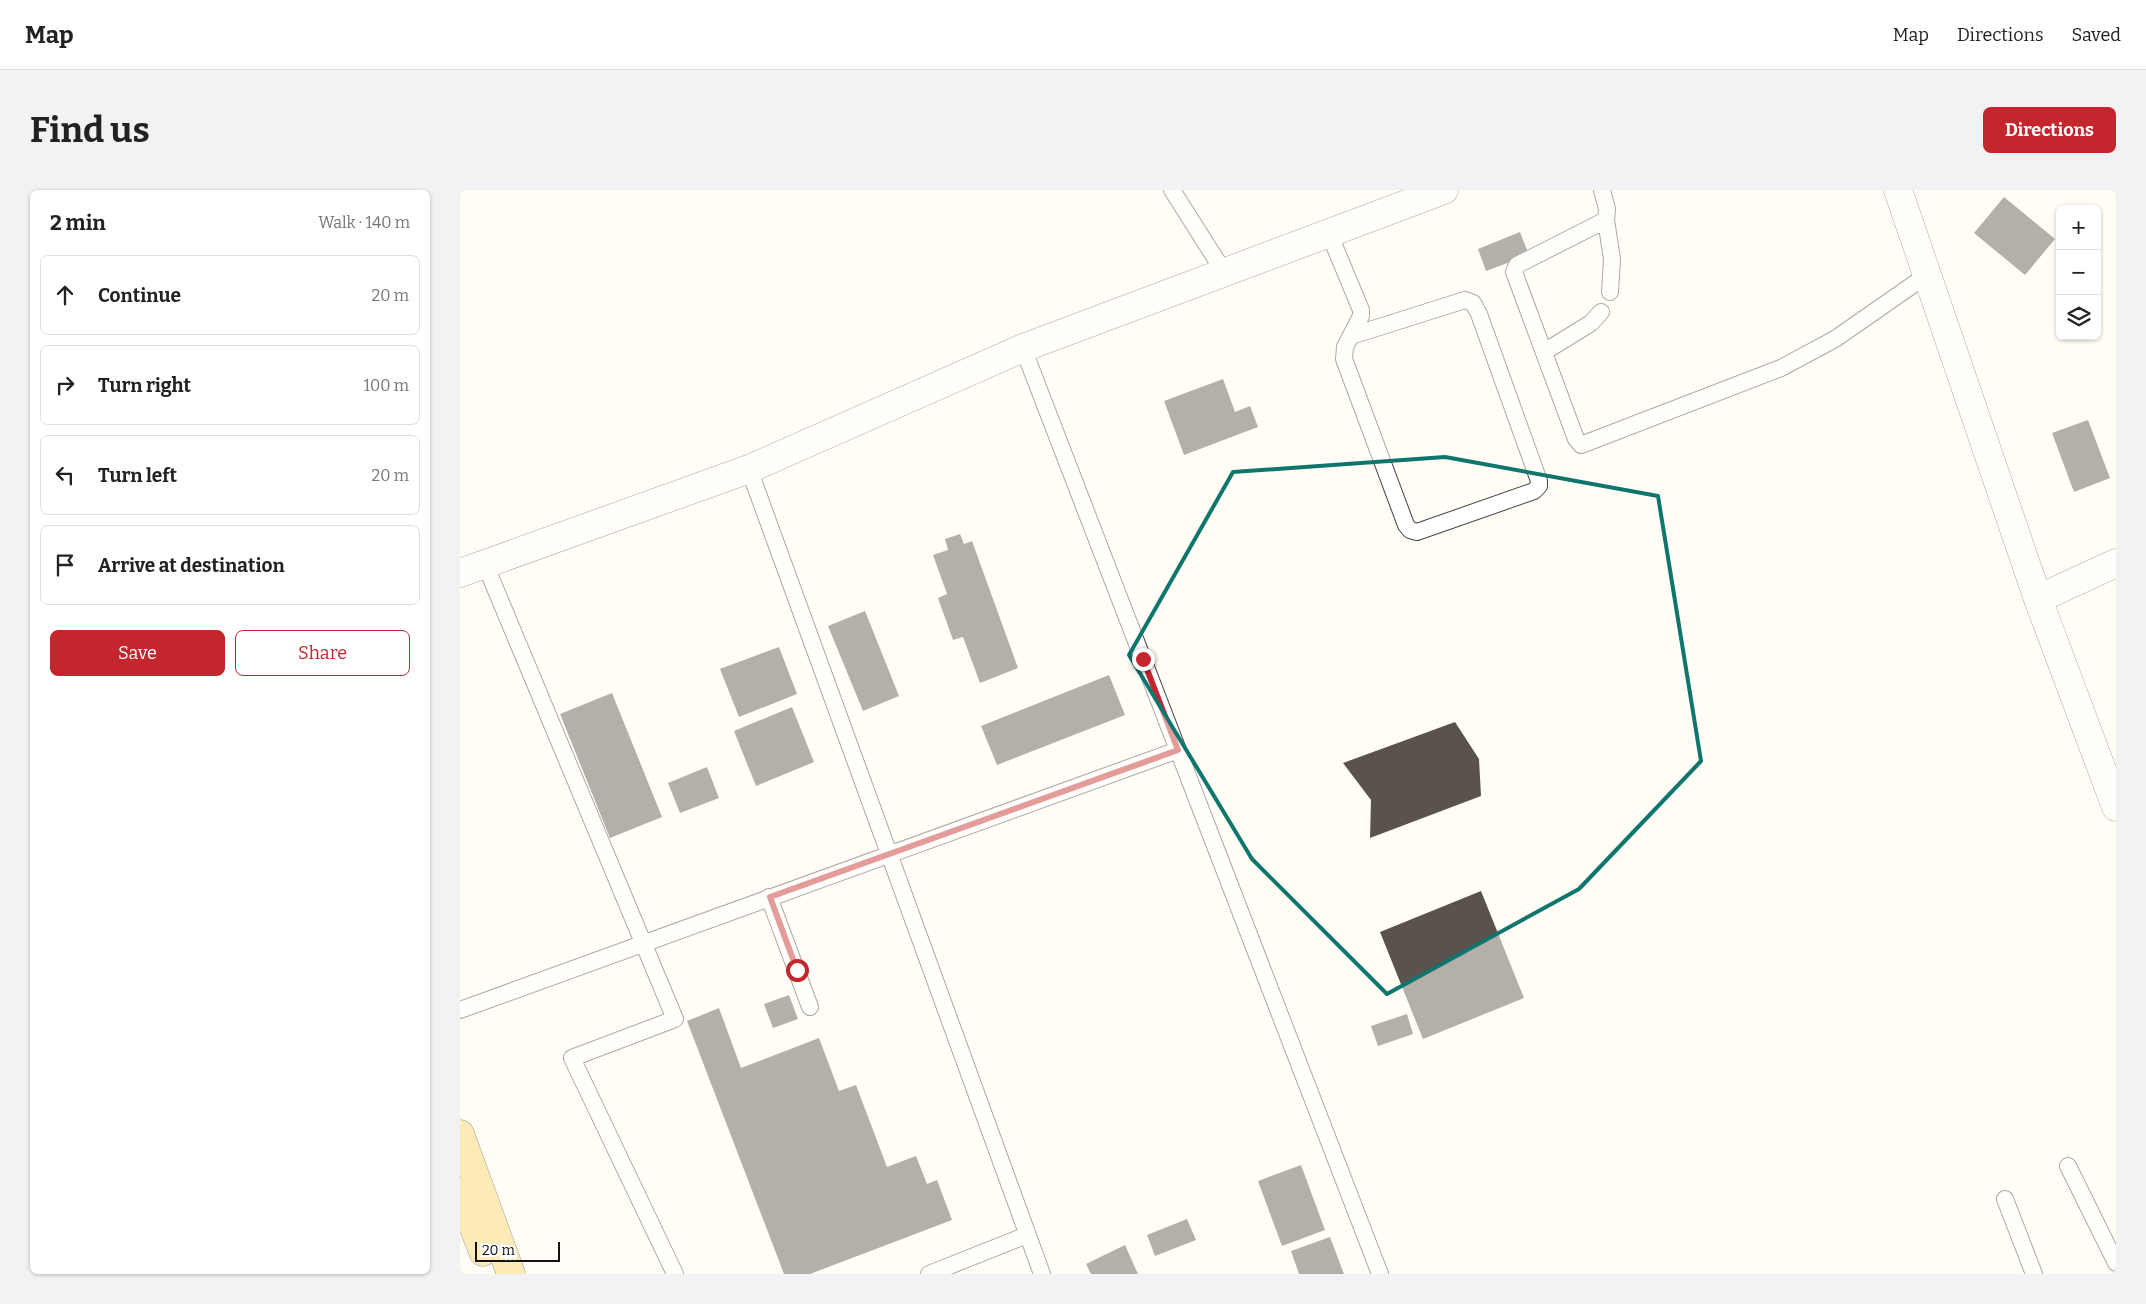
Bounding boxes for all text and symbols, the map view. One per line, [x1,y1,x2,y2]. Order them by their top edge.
text: Map [25,21,74,49]
text: Map [1893,24,1929,46]
text: Directions [1957,24,2044,46]
text: Saved [2072,24,2121,46]
button: Directions [1983,107,2116,153]
text: Find us [30,109,150,151]
map controls [2056,205,2101,340]
button: + [2056,205,2101,250]
text: 2 min [50,210,106,236]
text: Walk · 140 m [318,213,410,232]
button: − [2056,250,2101,295]
icon: ahead [51,281,79,309]
text: Continue [98,284,181,307]
text: 20 m [372,286,409,305]
button: layers [2056,295,2101,340]
icon: right [51,371,79,399]
text: Turn right [98,374,191,397]
text: 100 m [364,376,409,395]
icon: left [51,461,79,489]
text: Turn left [98,464,177,487]
text: 20 m [372,466,409,485]
icon: arrive [51,551,79,579]
text: Arrive at destination [98,554,285,577]
button: Save [50,630,225,676]
button: Share [235,630,410,676]
route end [1132,648,1155,671]
route start [786,959,809,982]
scale bar [475,1239,560,1262]
text: 20 m [482,1242,515,1259]

